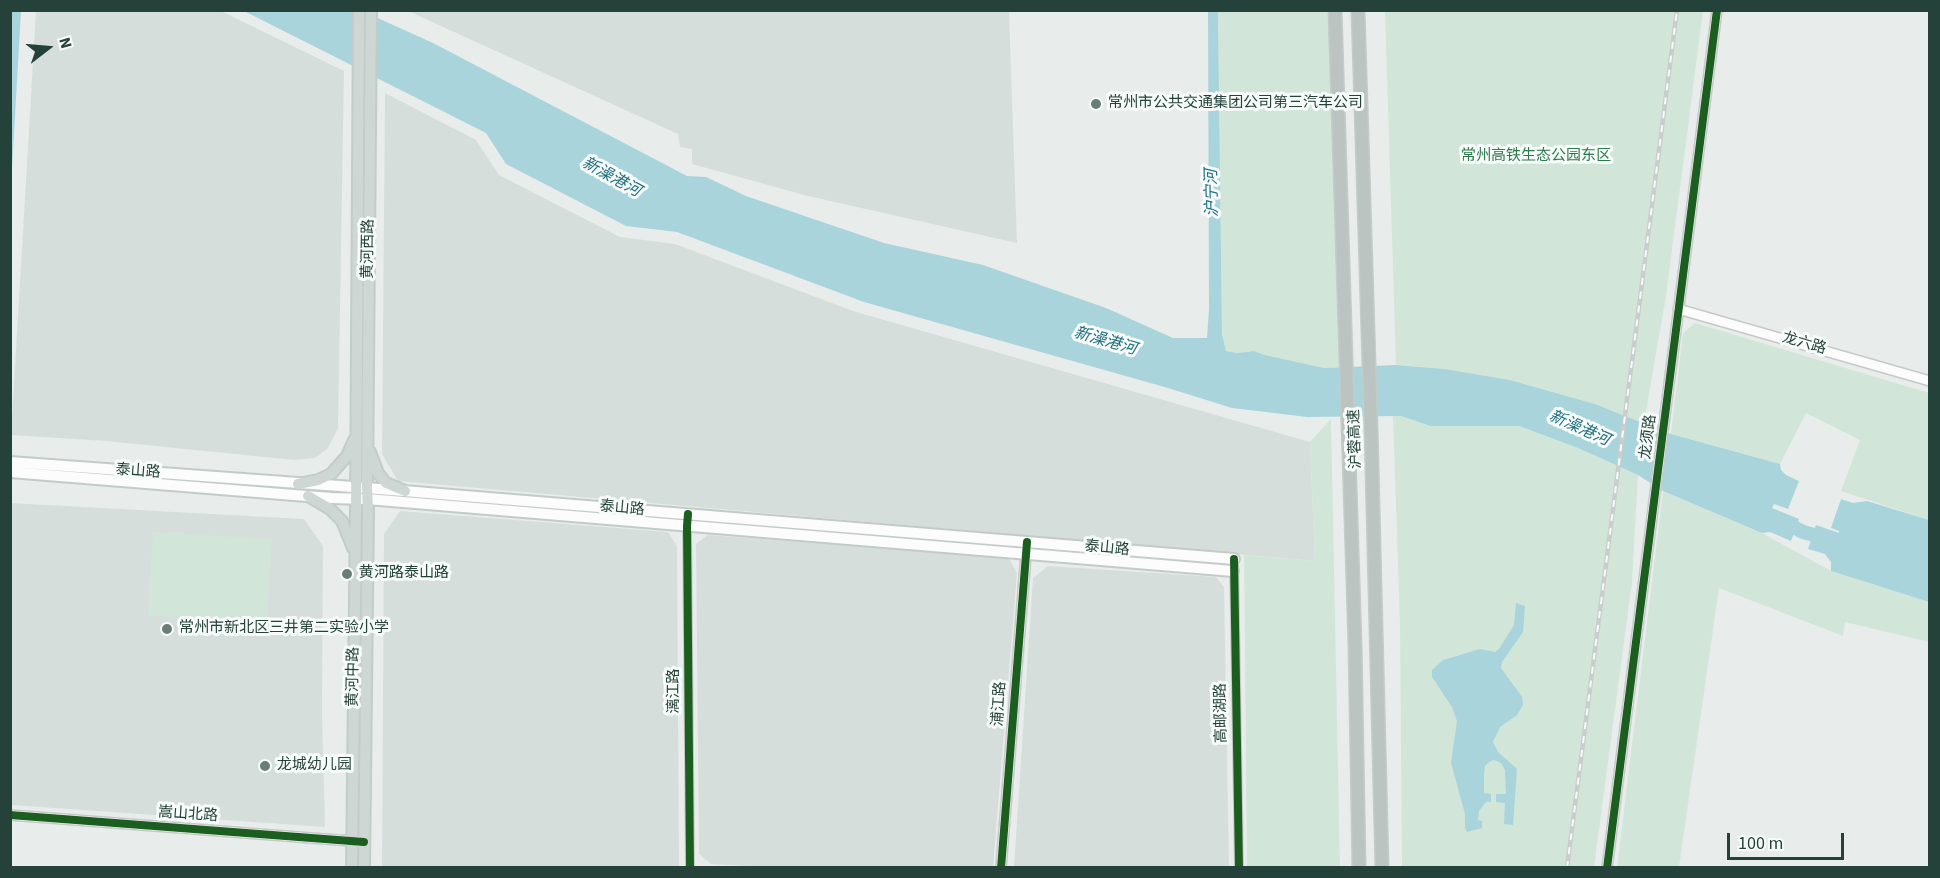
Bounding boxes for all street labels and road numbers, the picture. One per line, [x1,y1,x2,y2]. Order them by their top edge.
street label: 黄河西路 [359,219,379,279]
street label: 龙六路 [1780,329,1828,359]
street label: 沪蓉高速 [1346,409,1366,469]
street label: 龙须路 [1637,414,1661,460]
street label: 泰山路 [115,461,161,483]
street label: 泰山路 [599,498,645,520]
street label: 泰山路 [1084,538,1130,560]
street label: 黄河中路 [344,647,364,707]
street label: 漓江路 [666,669,684,713]
street label: 浦江路 [989,681,1011,727]
street label: 高邮湖路 [1212,683,1232,743]
street label: 嵩山北路 [157,804,219,826]

